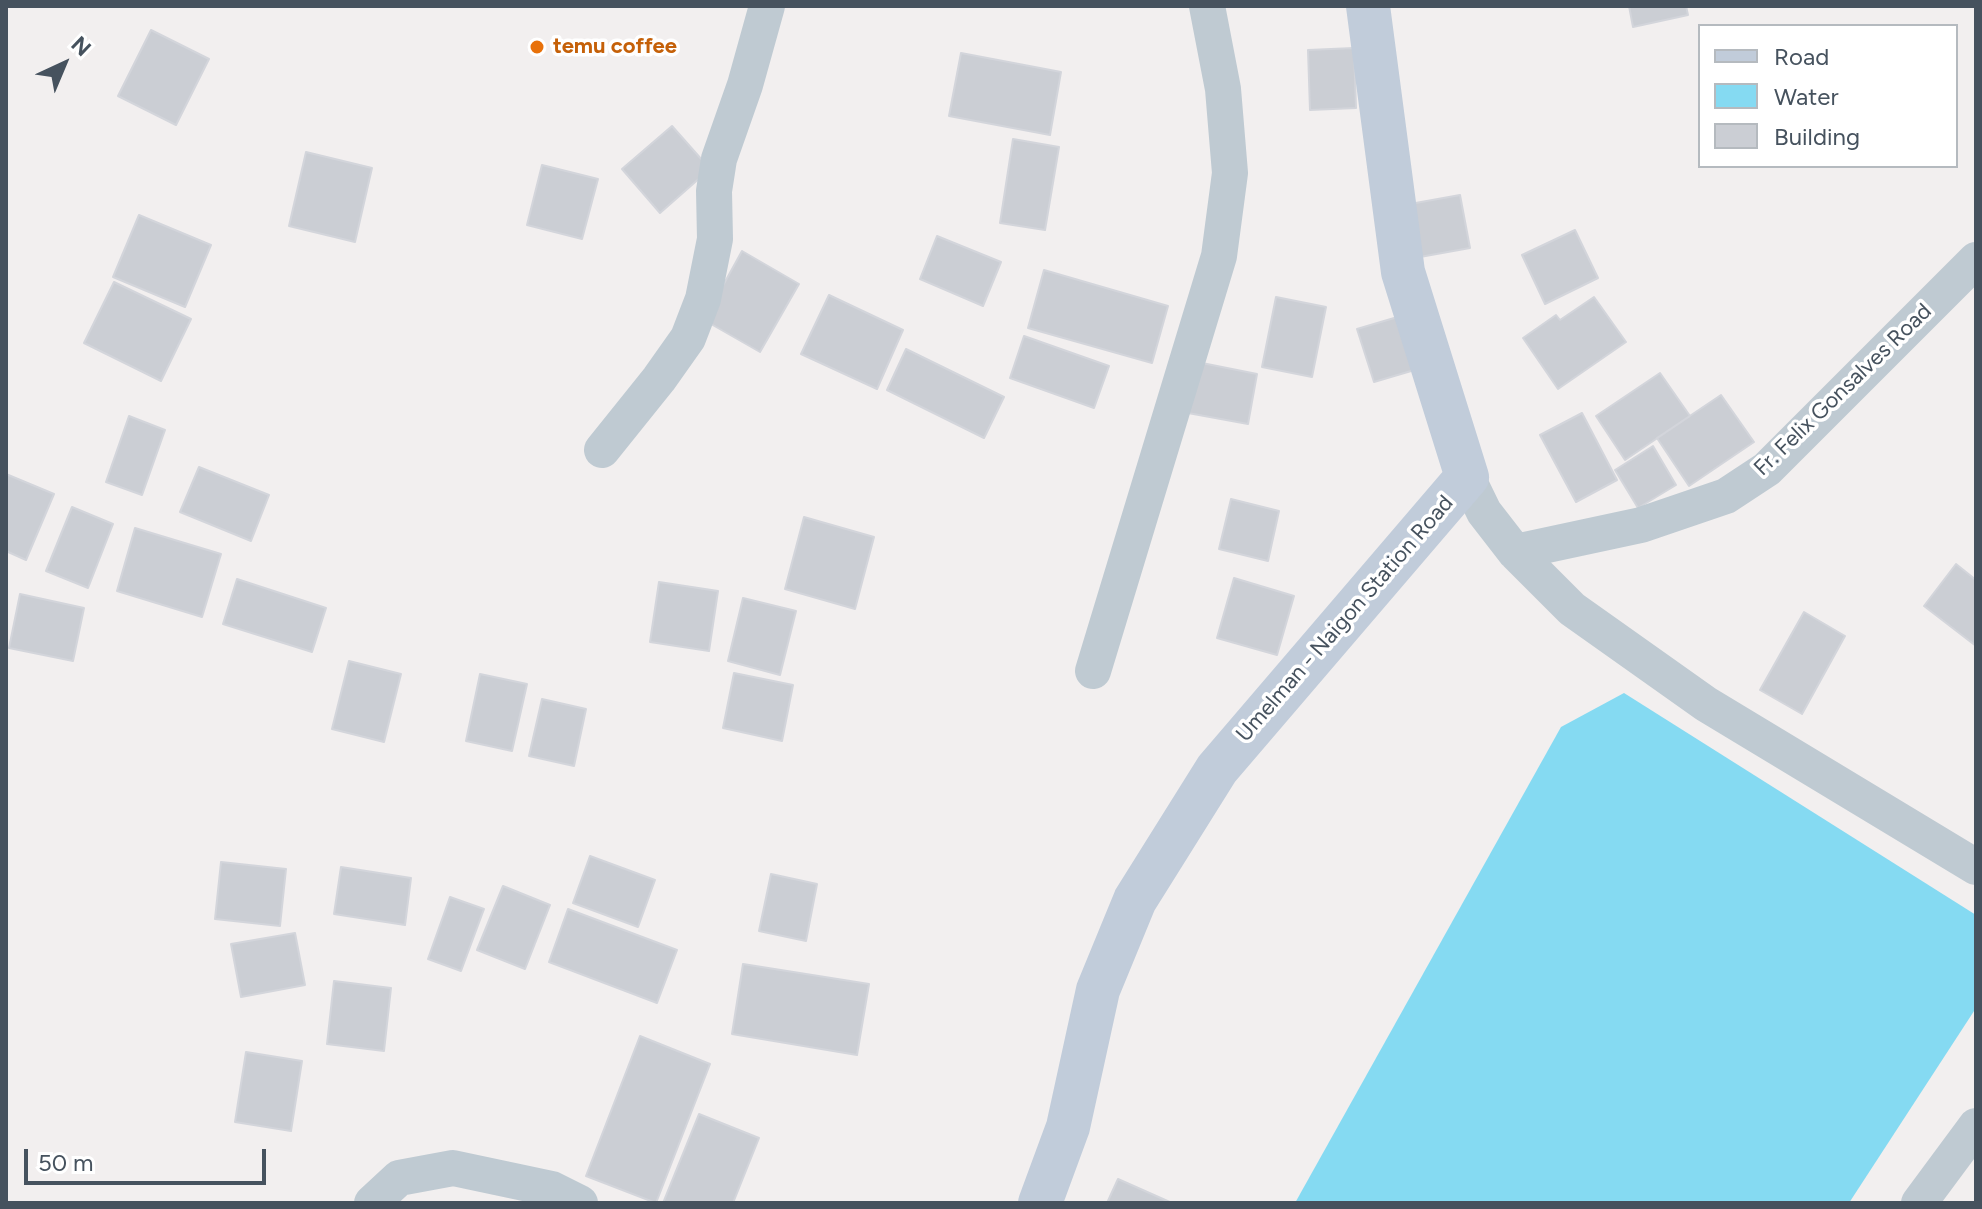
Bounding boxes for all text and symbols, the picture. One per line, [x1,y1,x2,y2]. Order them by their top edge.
north arrow [24,24,104,104]
legend [1698,24,1958,168]
text: N [66,31,97,62]
place label: temu coffee [553,34,677,60]
marker: temu coffee [528,38,546,56]
text: Road [1774,42,1829,71]
text: Water [1774,82,1839,111]
text: Building [1774,122,1860,151]
street label: Fr. Felix Gonsalves Road [1749,298,1937,482]
street label: Umelman - Naigon Station Road [1231,490,1459,748]
scale bar [28,1133,270,1183]
text: 50 m [38,1148,94,1177]

